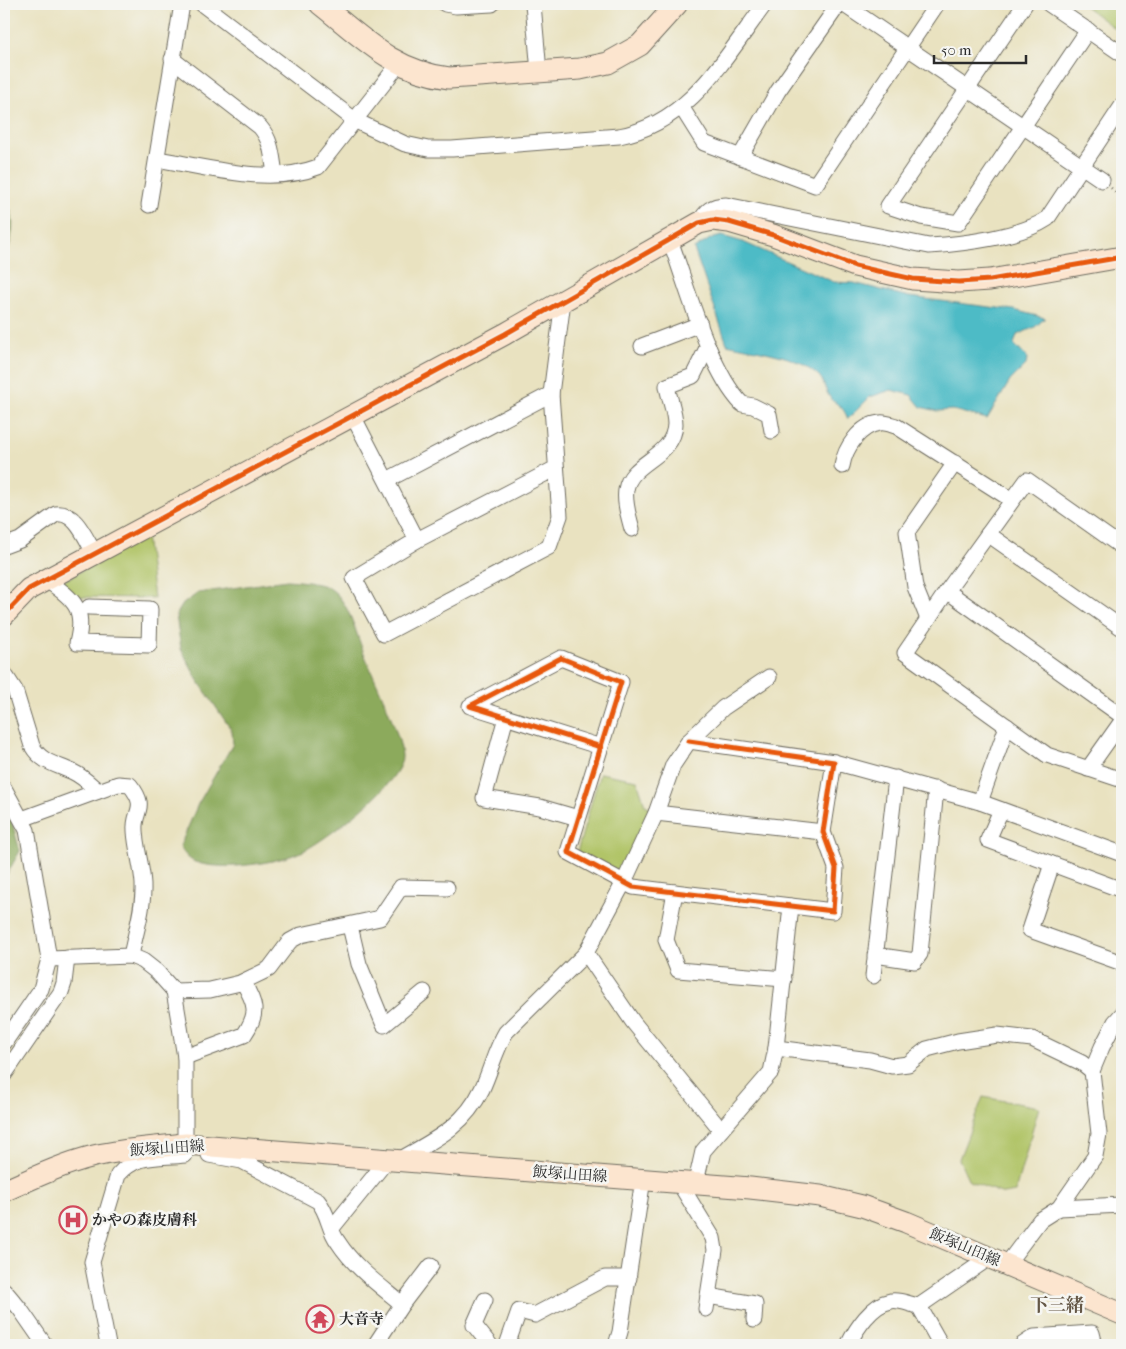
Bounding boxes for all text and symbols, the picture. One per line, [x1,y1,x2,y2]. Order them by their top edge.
scale bar [934,32,1026,64]
text: 50 m [941,41,972,59]
street label: 飯塚山田線 [129,1136,205,1160]
street label: 飯塚山田線 [532,1162,608,1186]
hospital icon: かやの森皮膚科 [58,1205,88,1235]
place label: かやの森皮膚科 [92,1211,197,1229]
street label: 飯塚山田線 [927,1224,1003,1270]
district label: 下三緒 [1030,1295,1084,1316]
temple icon: 大音寺 [305,1304,335,1334]
place label: 大音寺 [339,1310,384,1328]

